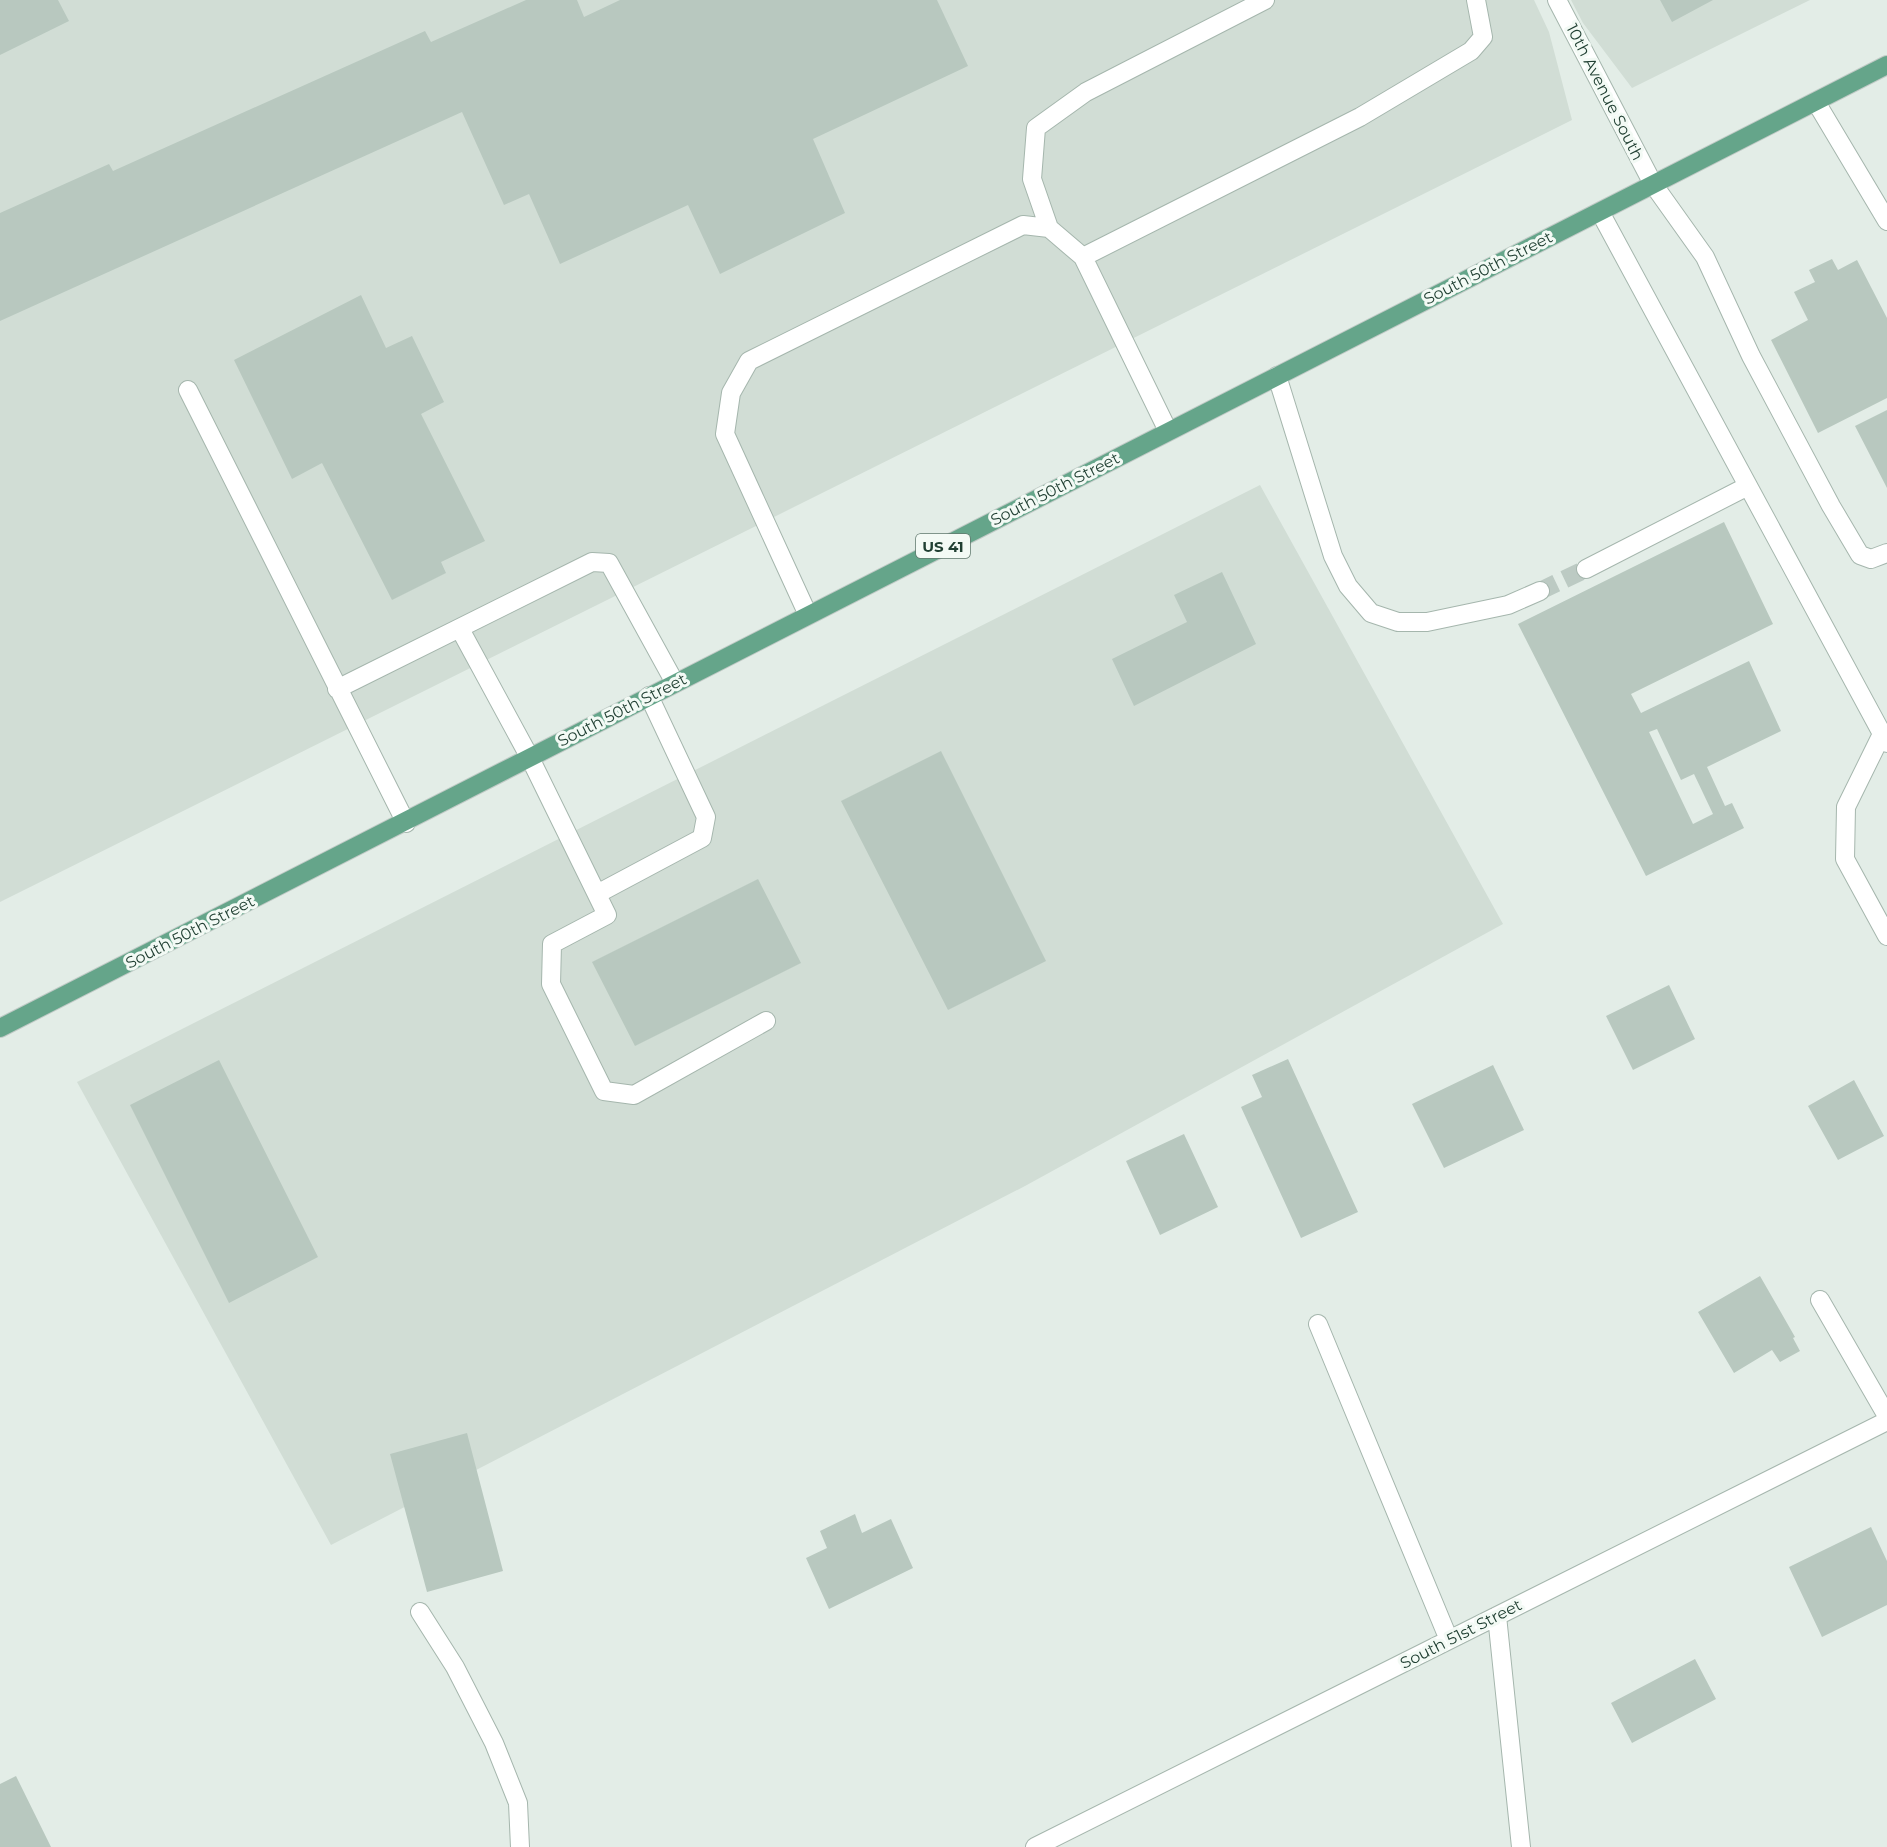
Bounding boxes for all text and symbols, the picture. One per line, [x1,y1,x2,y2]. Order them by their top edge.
street label: 10th Avenue South [1562,21,1648,163]
street label: South 50th Street [1421,227,1556,309]
street label: South 50th Street [988,448,1123,530]
road number: US 41 [916,534,970,558]
street label: South 50th Street [555,669,690,751]
street label: South 50th Street [123,891,258,973]
street label: South 51st Street [1397,1595,1525,1673]

